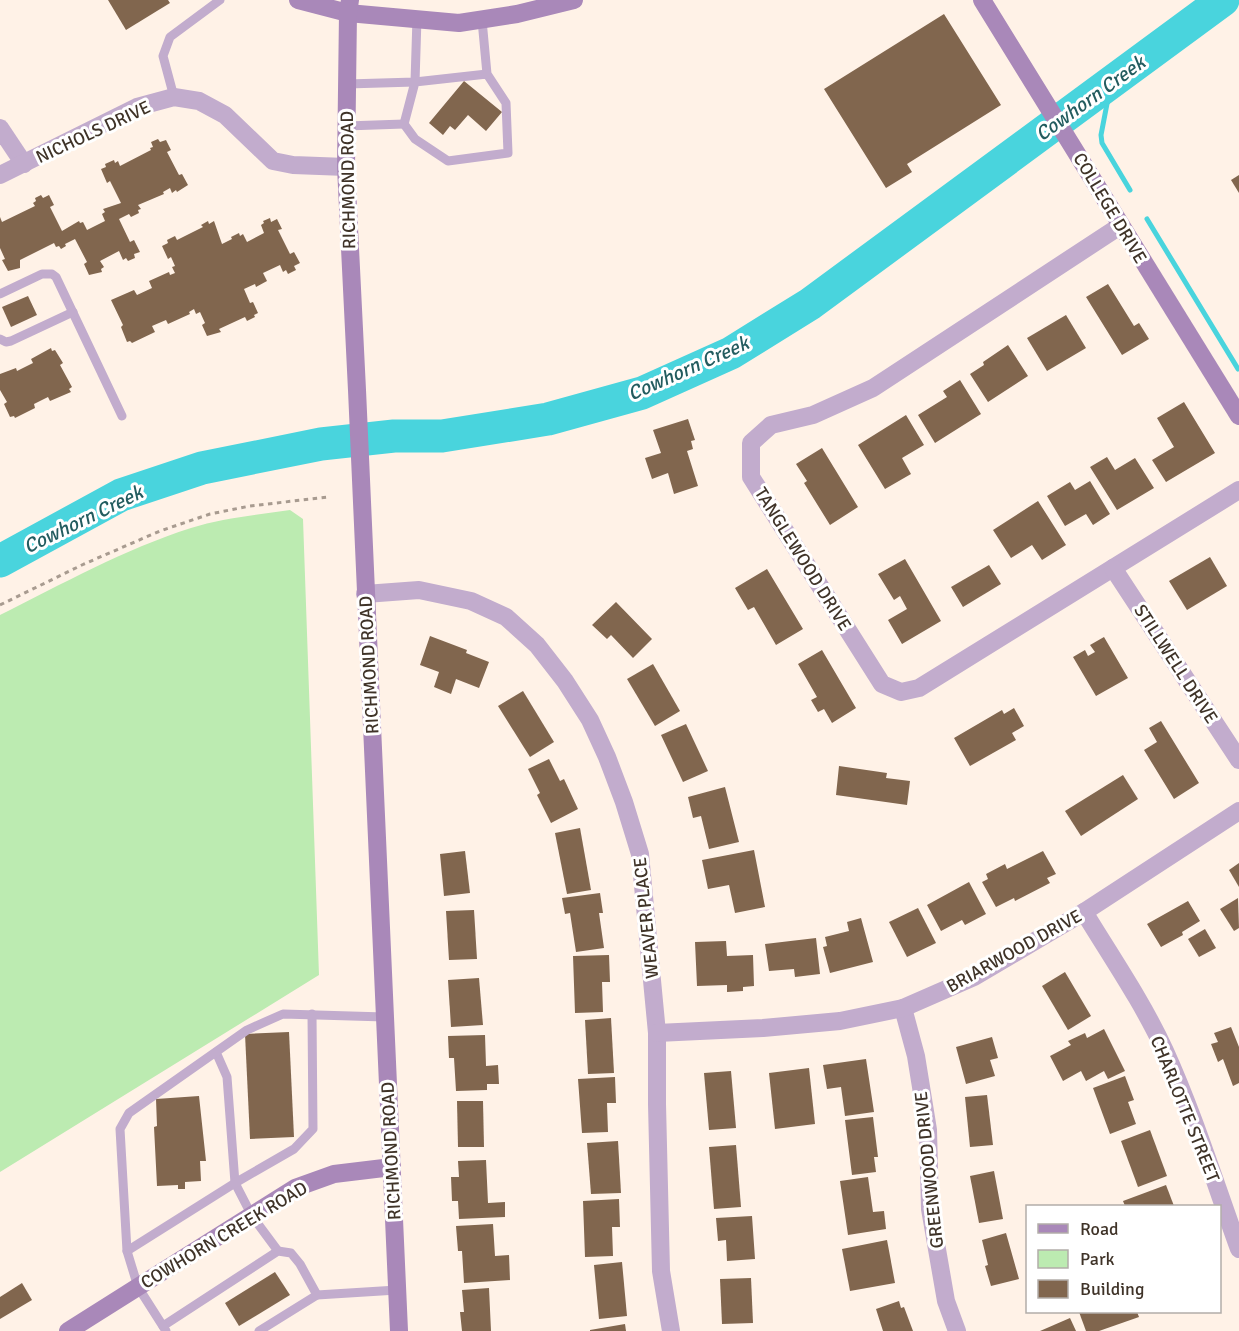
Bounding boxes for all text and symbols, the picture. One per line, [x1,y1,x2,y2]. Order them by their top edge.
water label: Cowhorn Creek [1030,49,1152,147]
street label: NICHOLS DRIVE [32,96,154,168]
street label: RICHMOND ROAD [336,111,360,249]
street label: COLLEGE DRIVE [1068,149,1152,267]
water label: Cowhorn Creek [624,330,754,406]
water label: Cowhorn Creek [19,479,149,559]
street label: TANGLEWOOD DRIVE [750,483,856,635]
street label: RICHMOND ROAD [354,595,384,735]
street label: STILLWELL DRIVE [1129,600,1223,728]
street label: WEAVER PLACE [629,856,663,980]
street label: BRIARWOOD DRIVE [942,905,1086,997]
street label: CHARLOTTE STREET [1146,1033,1224,1186]
street label: RICHMOND ROAD [376,1081,406,1221]
street label: GREENWOOD DRIVE [910,1090,948,1250]
street label: COWHORN CREEK ROAD [137,1177,311,1293]
legend [1026,1205,1221,1313]
text: Road [1080,1218,1119,1240]
text: Park [1080,1248,1115,1270]
text: Building [1080,1278,1144,1300]

